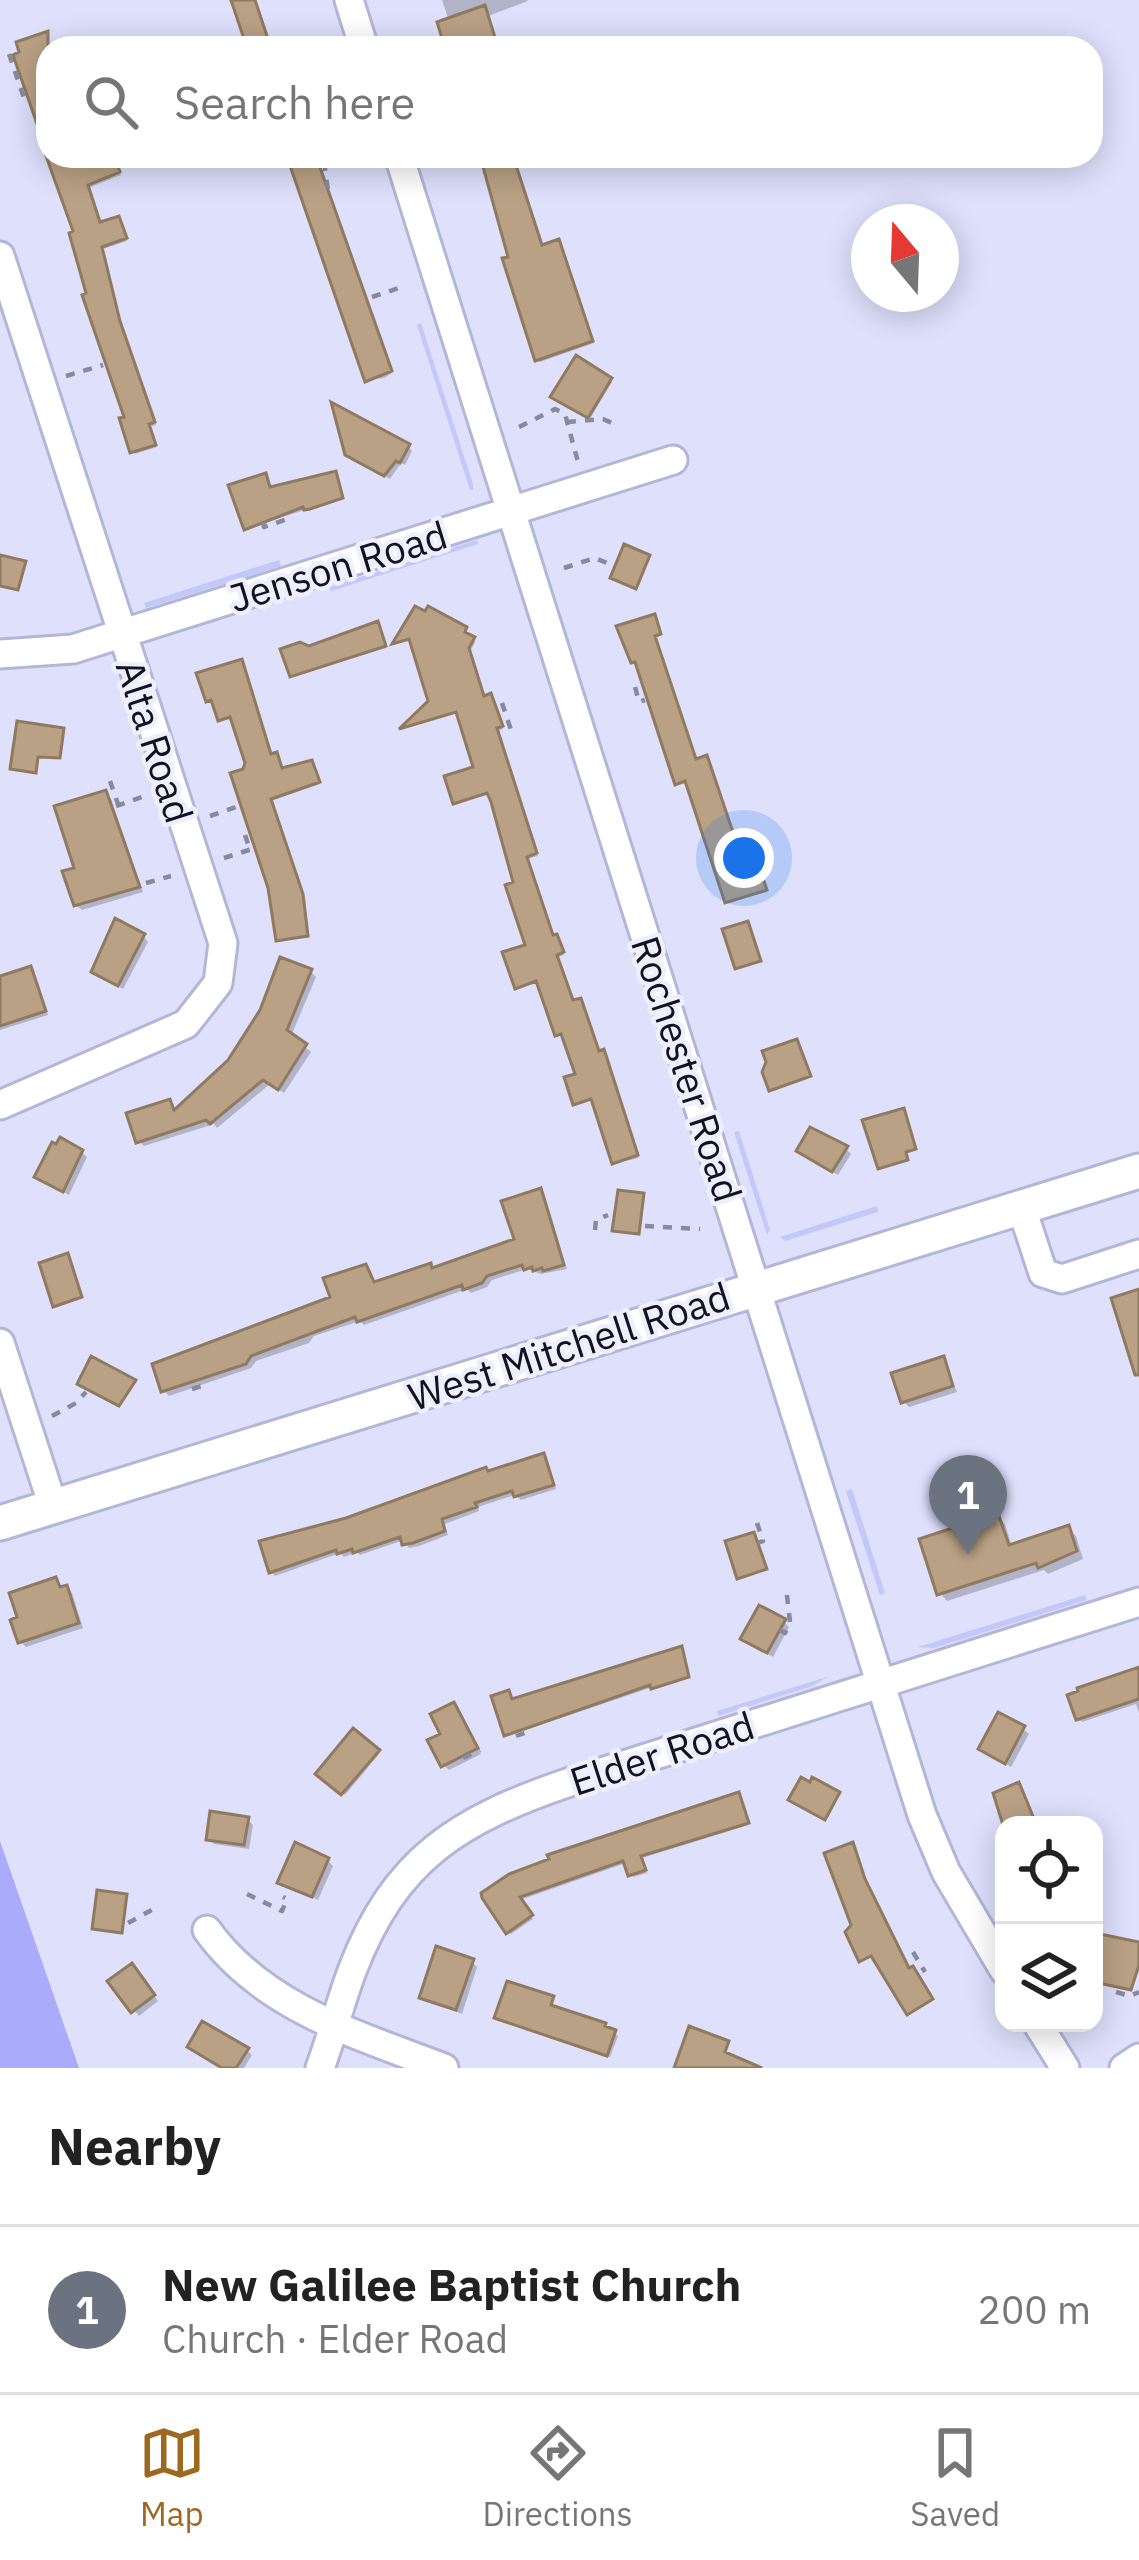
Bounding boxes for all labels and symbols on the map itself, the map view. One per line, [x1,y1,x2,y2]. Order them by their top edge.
north arrow [851,204,959,312]
street label: Jenson Road [223,509,453,623]
street label: Alta Road [105,653,205,829]
your location [714,828,774,888]
street label: Rochester Road [620,930,754,1208]
street label: West Mitchell Road [402,1270,736,1422]
pin: 1 [929,1455,1007,1554]
street label: Elder Road [564,1699,760,1807]

